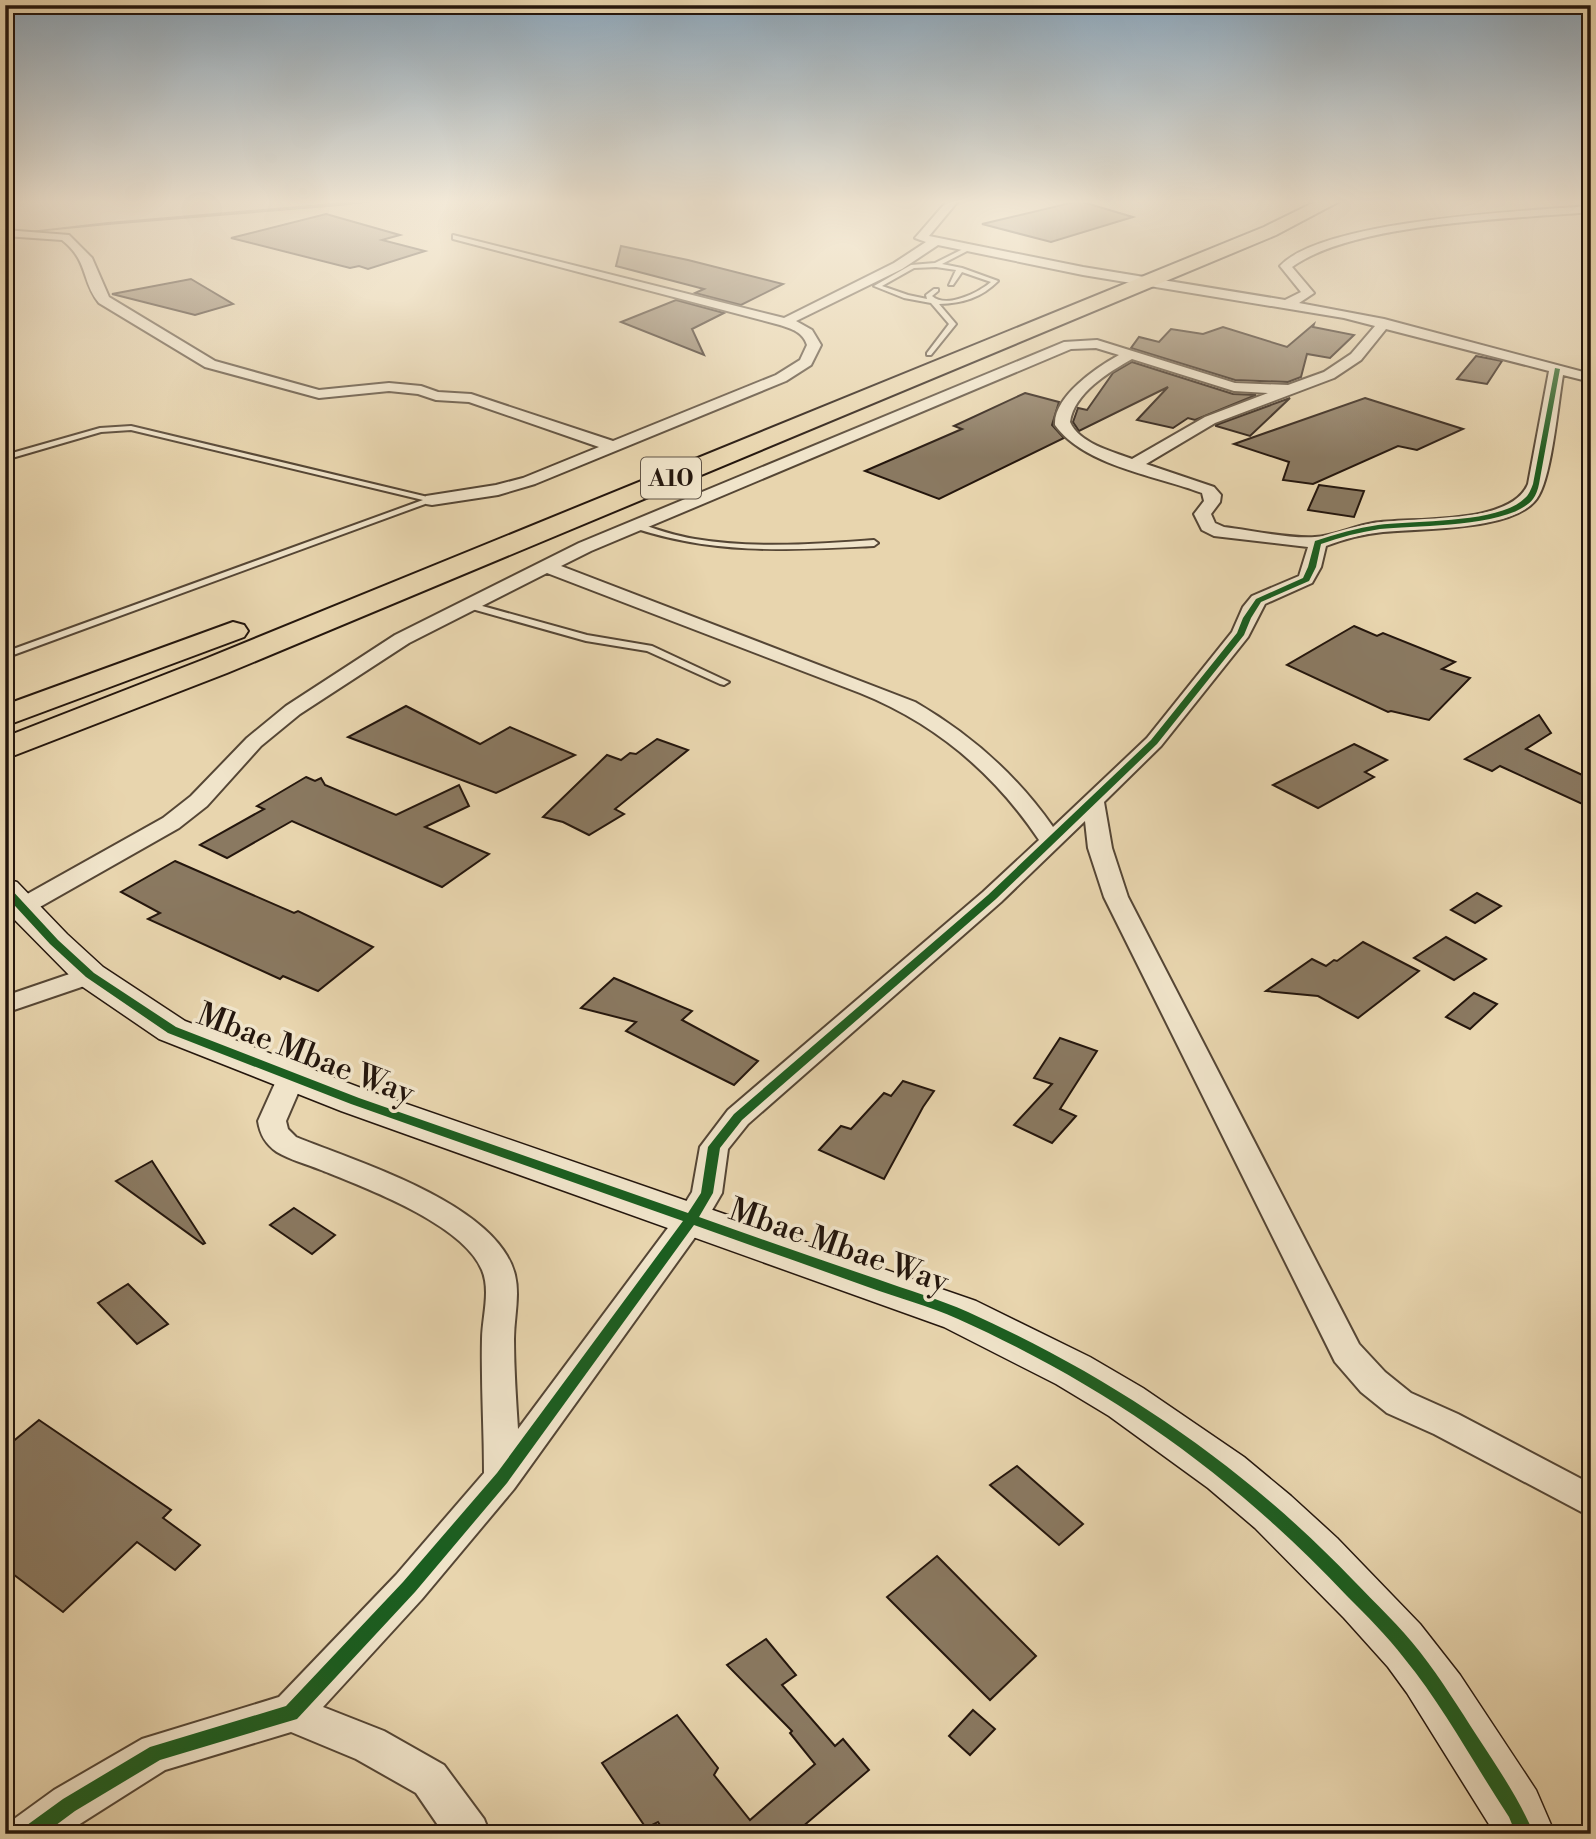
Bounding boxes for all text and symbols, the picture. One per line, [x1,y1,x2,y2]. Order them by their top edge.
road number: A10 [641,458,701,499]
street label: Mbae Mbae Way [191,994,420,1114]
street label: Mbae Mbae Way [724,1190,954,1302]

